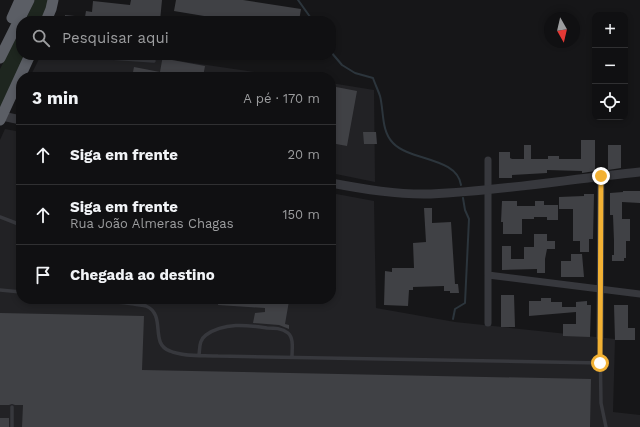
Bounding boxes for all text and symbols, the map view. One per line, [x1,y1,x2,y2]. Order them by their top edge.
north arrow [544,12,580,48]
map controls [592,12,628,120]
button: + [592,12,628,48]
search box [16,16,336,60]
icon: search [30,27,52,49]
text: Pesquisar aqui [62,29,169,47]
button: − [592,48,628,84]
button: locate [592,84,628,120]
text: 3 min [32,88,78,108]
text: A pé · 170 m [243,91,320,106]
icon: ahead [32,144,54,166]
text: Siga em frente [70,146,178,164]
text: 20 m [288,147,320,162]
route end [592,167,610,185]
text: Siga em frente [70,198,178,216]
icon: ahead [32,204,54,226]
text: 150 m [282,207,320,222]
text: Rua João Almeras Chagas [70,216,234,231]
icon: arrive [32,264,54,286]
text: Chegada ao destino [70,266,215,284]
route start [591,354,609,372]

